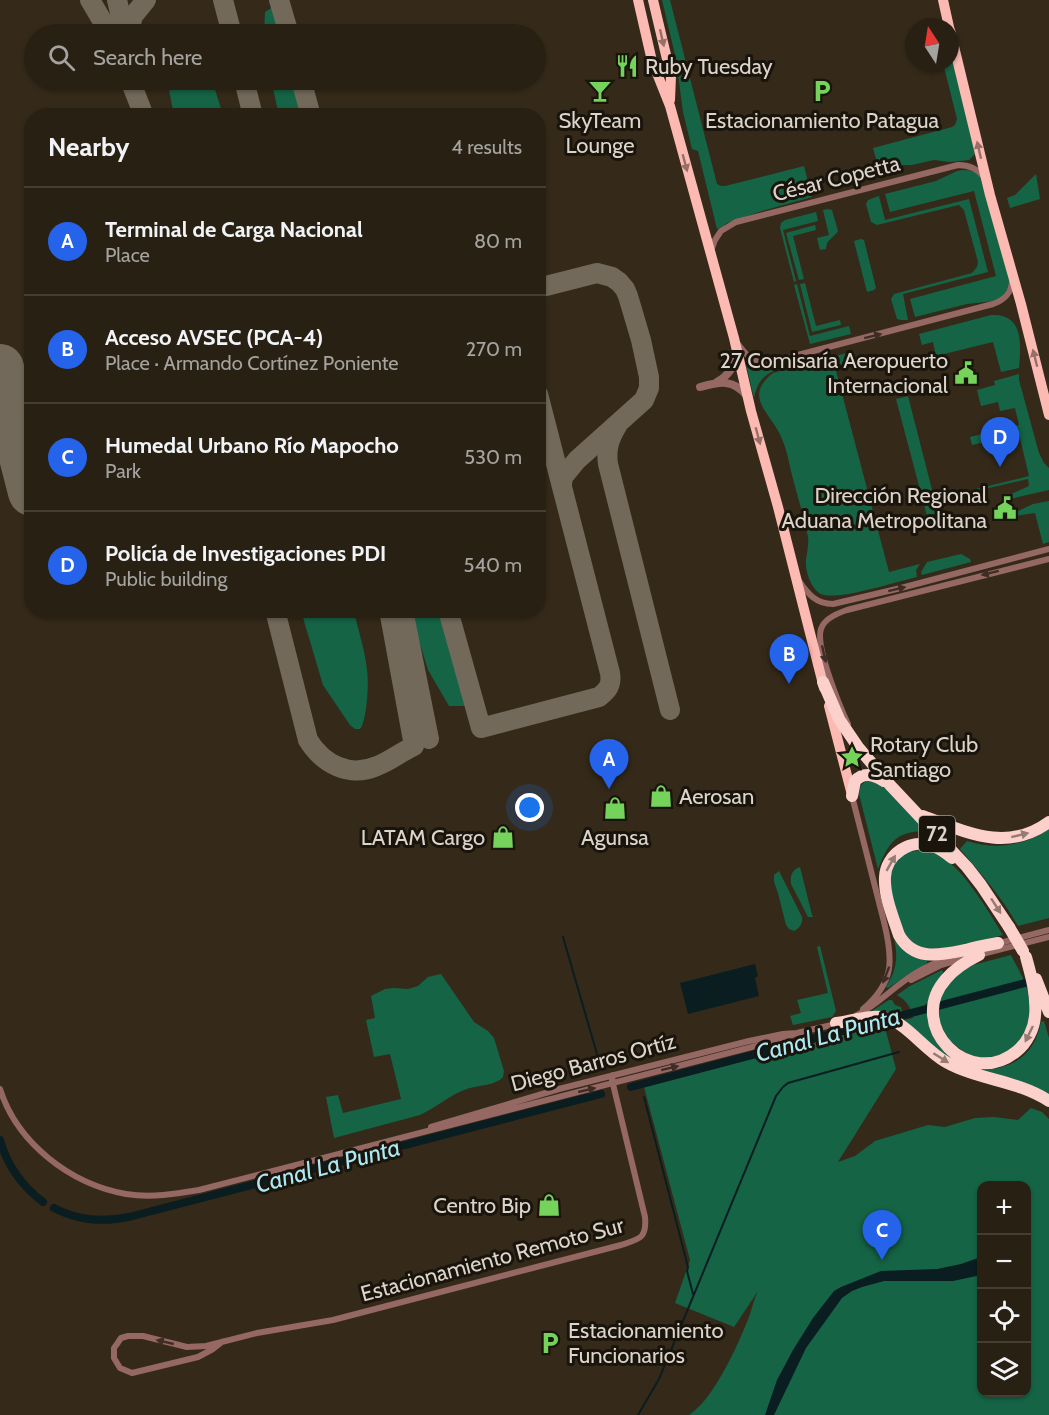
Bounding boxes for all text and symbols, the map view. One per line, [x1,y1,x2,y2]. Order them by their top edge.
north arrow [905,18,959,72]
search box [24,24,546,90]
one-way arrow [657,29,667,47]
icon: search [45,41,78,74]
text: Search here [93,44,202,71]
restaurant icon: Ruby Tuesday [614,53,640,79]
place label: Ruby Tuesday [645,53,773,80]
bar icon: SkyTeam Lounge [587,78,613,104]
parking icon: Estacionamiento Patagua [809,78,835,104]
place label: SkyTeam Lounge [559,107,641,159]
place label: Estacionamiento Patagua [705,107,939,134]
text: Nearby [48,131,129,163]
text: 4 results [451,135,522,159]
one-way arrow [974,140,984,159]
street label: César Copetta [770,150,903,207]
one-way arrow [681,154,690,172]
text: Terminal de Carga Nacional [105,216,363,243]
text: A [61,229,74,253]
text: 80 m [474,229,522,253]
text: Place [105,243,150,267]
text: Acceso AVSEC (PCA-4) [105,324,323,351]
one-way arrow [864,331,882,341]
text: B [61,337,74,361]
text: 270 m [466,337,522,361]
place label: 27 Comisaría Aeropuerto Internacional [720,347,949,399]
one-way arrow [1029,349,1039,368]
text: Place · Armando Cortínez Poniente [105,351,399,375]
public building icon: 27 Comisaría Aeropuerto Internacional [953,360,979,386]
pin: D [980,418,1020,467]
one-way arrow [754,427,763,445]
text: Humedal Urbano Río Mapocho [105,432,399,459]
text: C [61,445,74,469]
text: 530 m [464,445,522,469]
text: Park [105,459,141,483]
place label: Dirección Regional Aduana Metropolitana [781,482,988,534]
public building icon: Dirección Regional Aduana Metropolitana [992,495,1018,521]
text: Policía de Investigaciones PDI [105,540,386,567]
text: D [60,553,75,577]
text: 540 m [464,553,522,577]
text: Public building [105,567,227,591]
one-way arrow [981,569,1000,579]
one-way arrow [888,584,906,594]
pin: B [770,634,808,684]
one-way arrow [819,645,829,663]
place label: Rotary Club Santiago [870,731,978,783]
pin: A [590,740,628,789]
place icon: Rotary Club Santiago [839,744,865,770]
shop icon: Aerosan [648,783,674,809]
place label: Aerosan [679,783,754,810]
your location [515,793,544,822]
shop icon: Agunsa [602,795,628,821]
road number: 72 [919,816,955,852]
place label: LATAM Cargo [361,824,485,851]
shop icon: LATAM Cargo [490,824,516,850]
place label: Agunsa [581,824,649,851]
one-way arrow [1011,830,1030,840]
one-way arrow [885,854,896,871]
one-way arrow [990,898,1001,914]
one-way arrow [881,966,891,984]
water label: Canal La Punta [752,1001,903,1068]
one-way arrow [1024,1025,1034,1042]
street label: Diego Barros Ortíz [508,1028,678,1097]
one-way arrow [933,1053,949,1064]
one-way arrow [660,1063,679,1073]
one-way arrow [578,1084,596,1094]
water label: Canal La Punta [252,1132,403,1199]
map controls [977,1181,1031,1397]
button: + [977,1181,1031,1235]
place label: Centro Bip [433,1192,531,1219]
shop icon: Centro Bip [536,1192,562,1218]
pin: C [862,1210,902,1260]
street label: Estacionamiento Remoto Sur [358,1211,627,1308]
button: − [977,1235,1031,1289]
button: locate [977,1289,1031,1343]
place label: Estacionamiento Funcionarios [568,1317,724,1369]
parking icon: Estacionamiento Funcionarios [537,1330,563,1356]
one-way arrow [156,1336,174,1346]
button: layers [977,1343,1031,1397]

